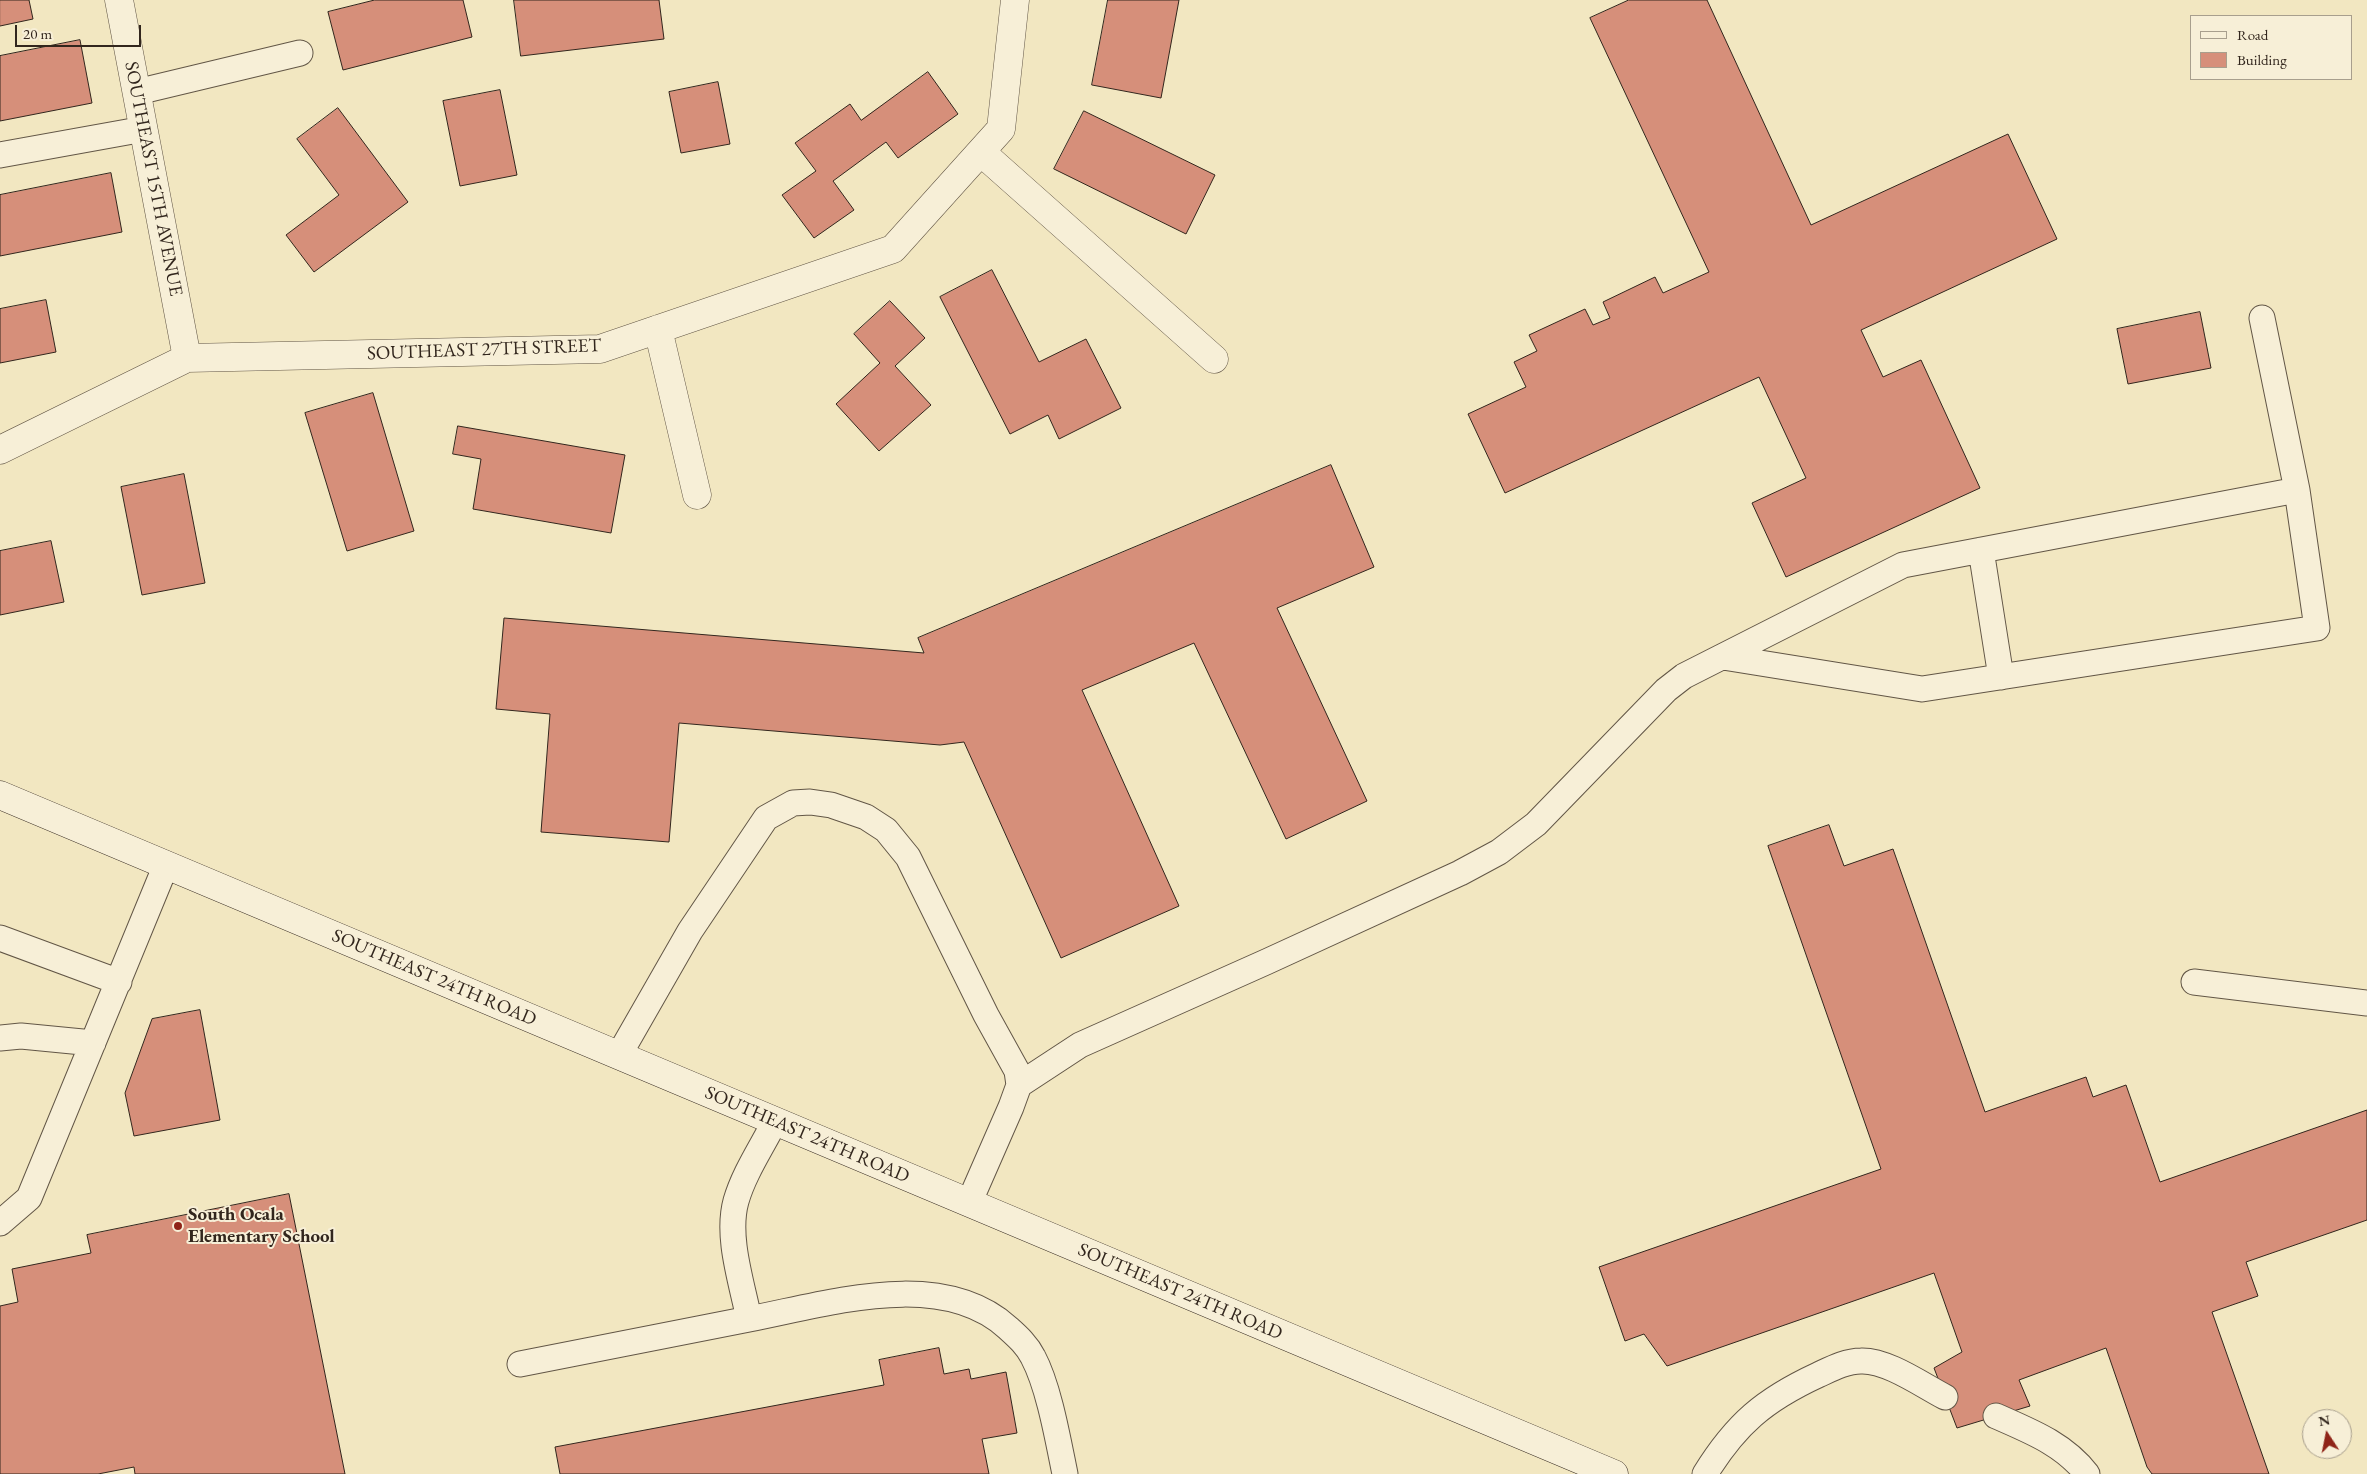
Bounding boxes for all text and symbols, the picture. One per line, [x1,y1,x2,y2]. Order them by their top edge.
scale bar [18,15,144,47]
legend [2190,15,2352,80]
text: 20 m [23,24,52,43]
text: Road [2237,25,2268,44]
text: Building [2237,50,2287,69]
street label: SOUTHEAST 15TH AVENUE [119,60,187,298]
street label: SOUTHEAST 27TH STREET [367,335,601,365]
street label: SOUTHEAST 24TH ROAD [328,925,540,1031]
street label: SOUTHEAST 24TH ROAD [701,1082,913,1188]
place label: South Ocala Elementary School [188,1204,335,1248]
marker: South Ocala Elementary School [172,1220,184,1232]
street label: SOUTHEAST 24TH ROAD [1074,1239,1286,1345]
north arrow [2302,1409,2352,1459]
text: N [2317,1410,2332,1430]

